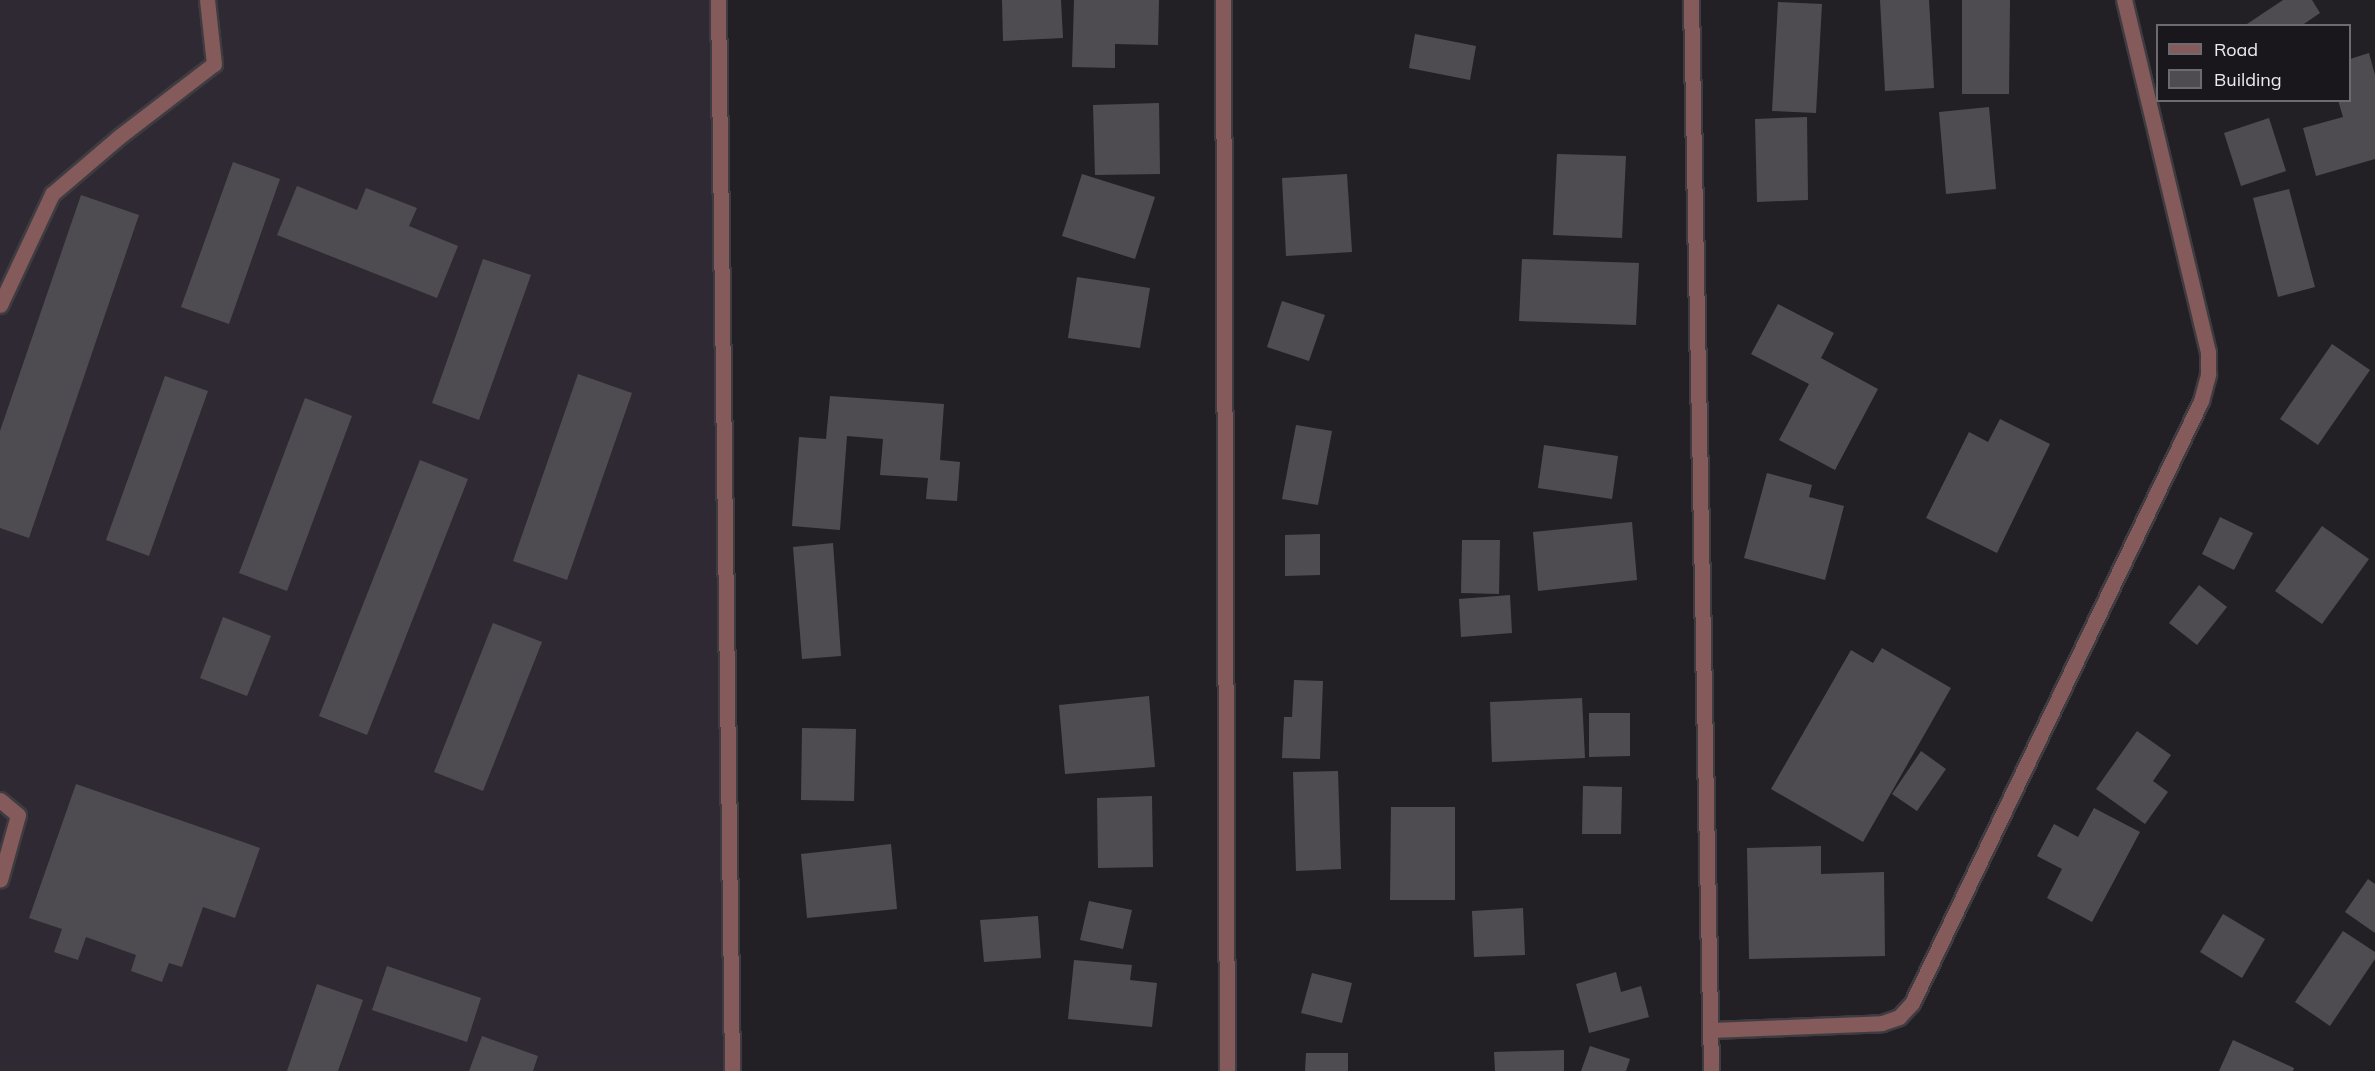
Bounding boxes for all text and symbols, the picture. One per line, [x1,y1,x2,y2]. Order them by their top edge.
legend [2156,24,2351,102]
text: Road [2214,38,2258,61]
text: Building [2214,68,2282,91]

